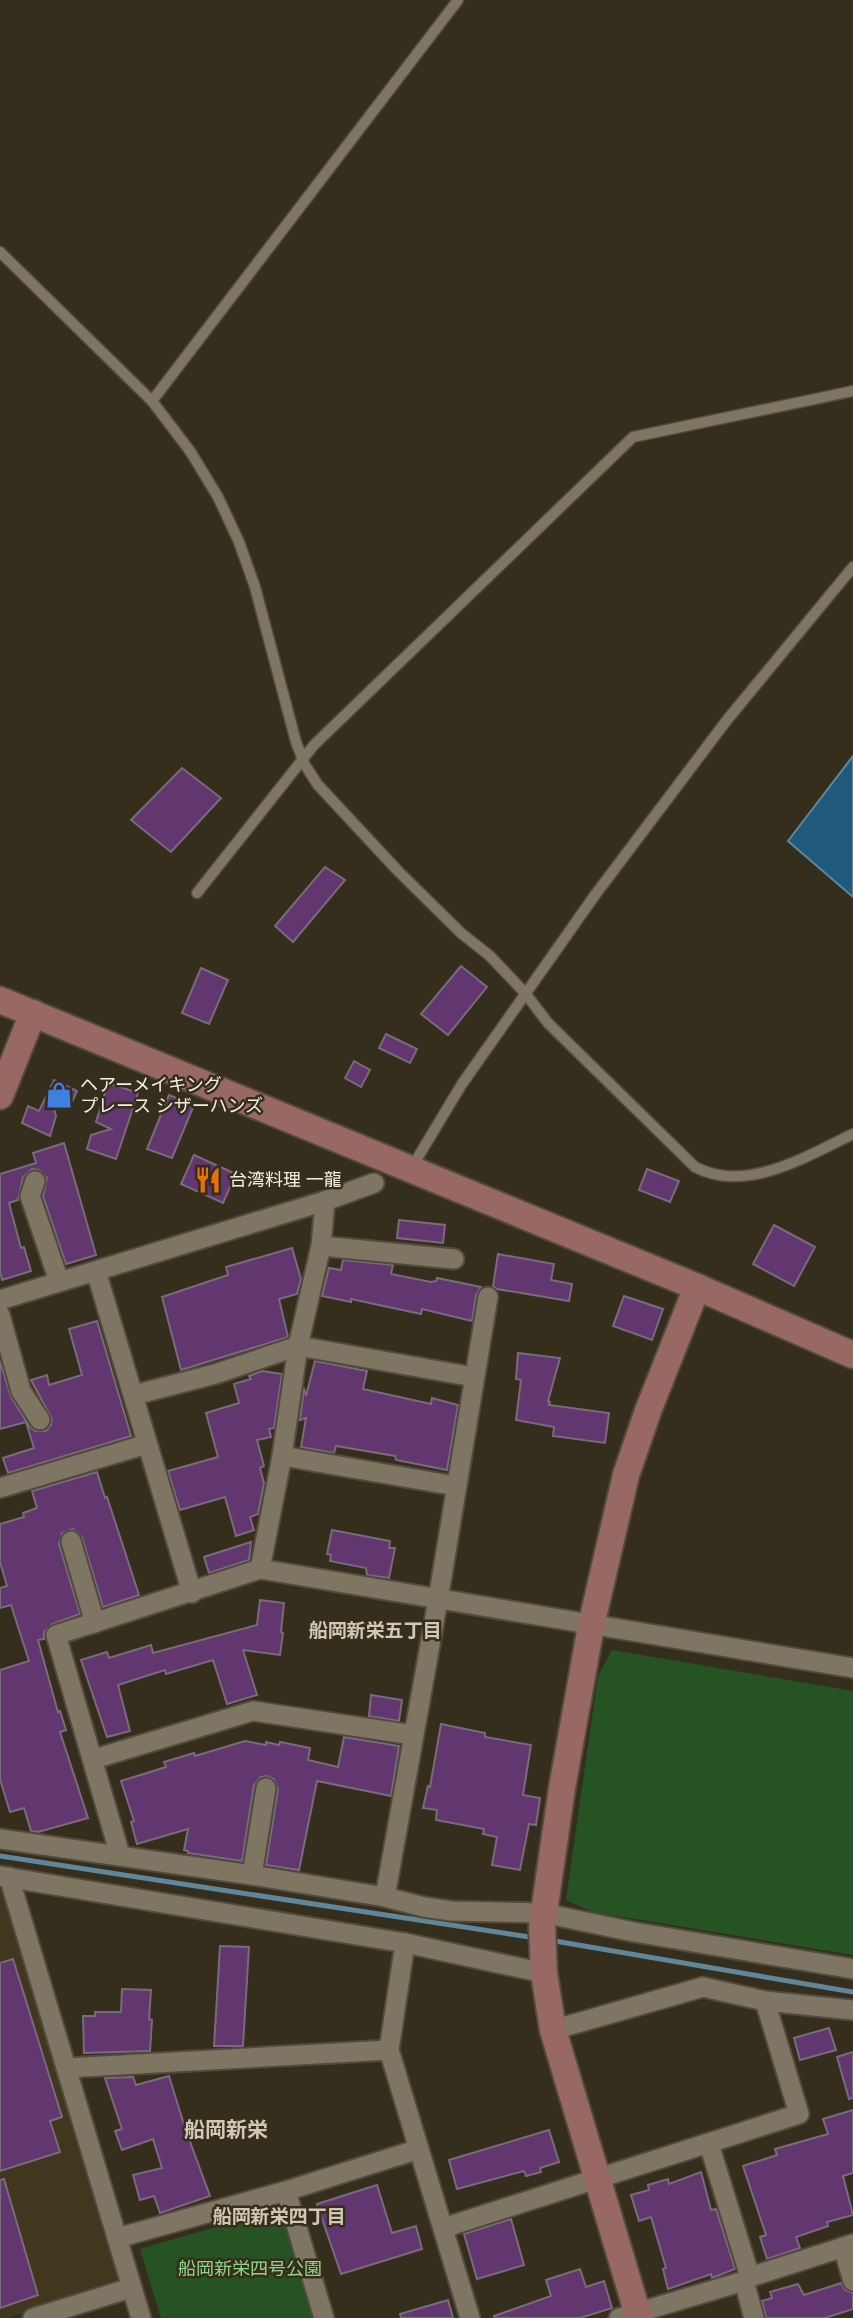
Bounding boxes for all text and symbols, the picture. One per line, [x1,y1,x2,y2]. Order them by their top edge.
place label: ヘアーメイキング プレース シザーハンズ [80,1074,263,1117]
shop icon: ヘアーメイキング プレース シザーハンズ [44,1080,74,1110]
restaurant icon: 台湾料理 一龍 [193,1165,223,1195]
place label: 台湾料理 一龍 [229,1169,342,1191]
district label: 船岡新栄五丁目 [308,1620,442,1642]
district label: 船岡新栄 [184,2118,268,2143]
district label: 船岡新栄四丁目 [212,2206,346,2228]
park label: 船岡新栄四号公園 [178,2258,322,2280]

